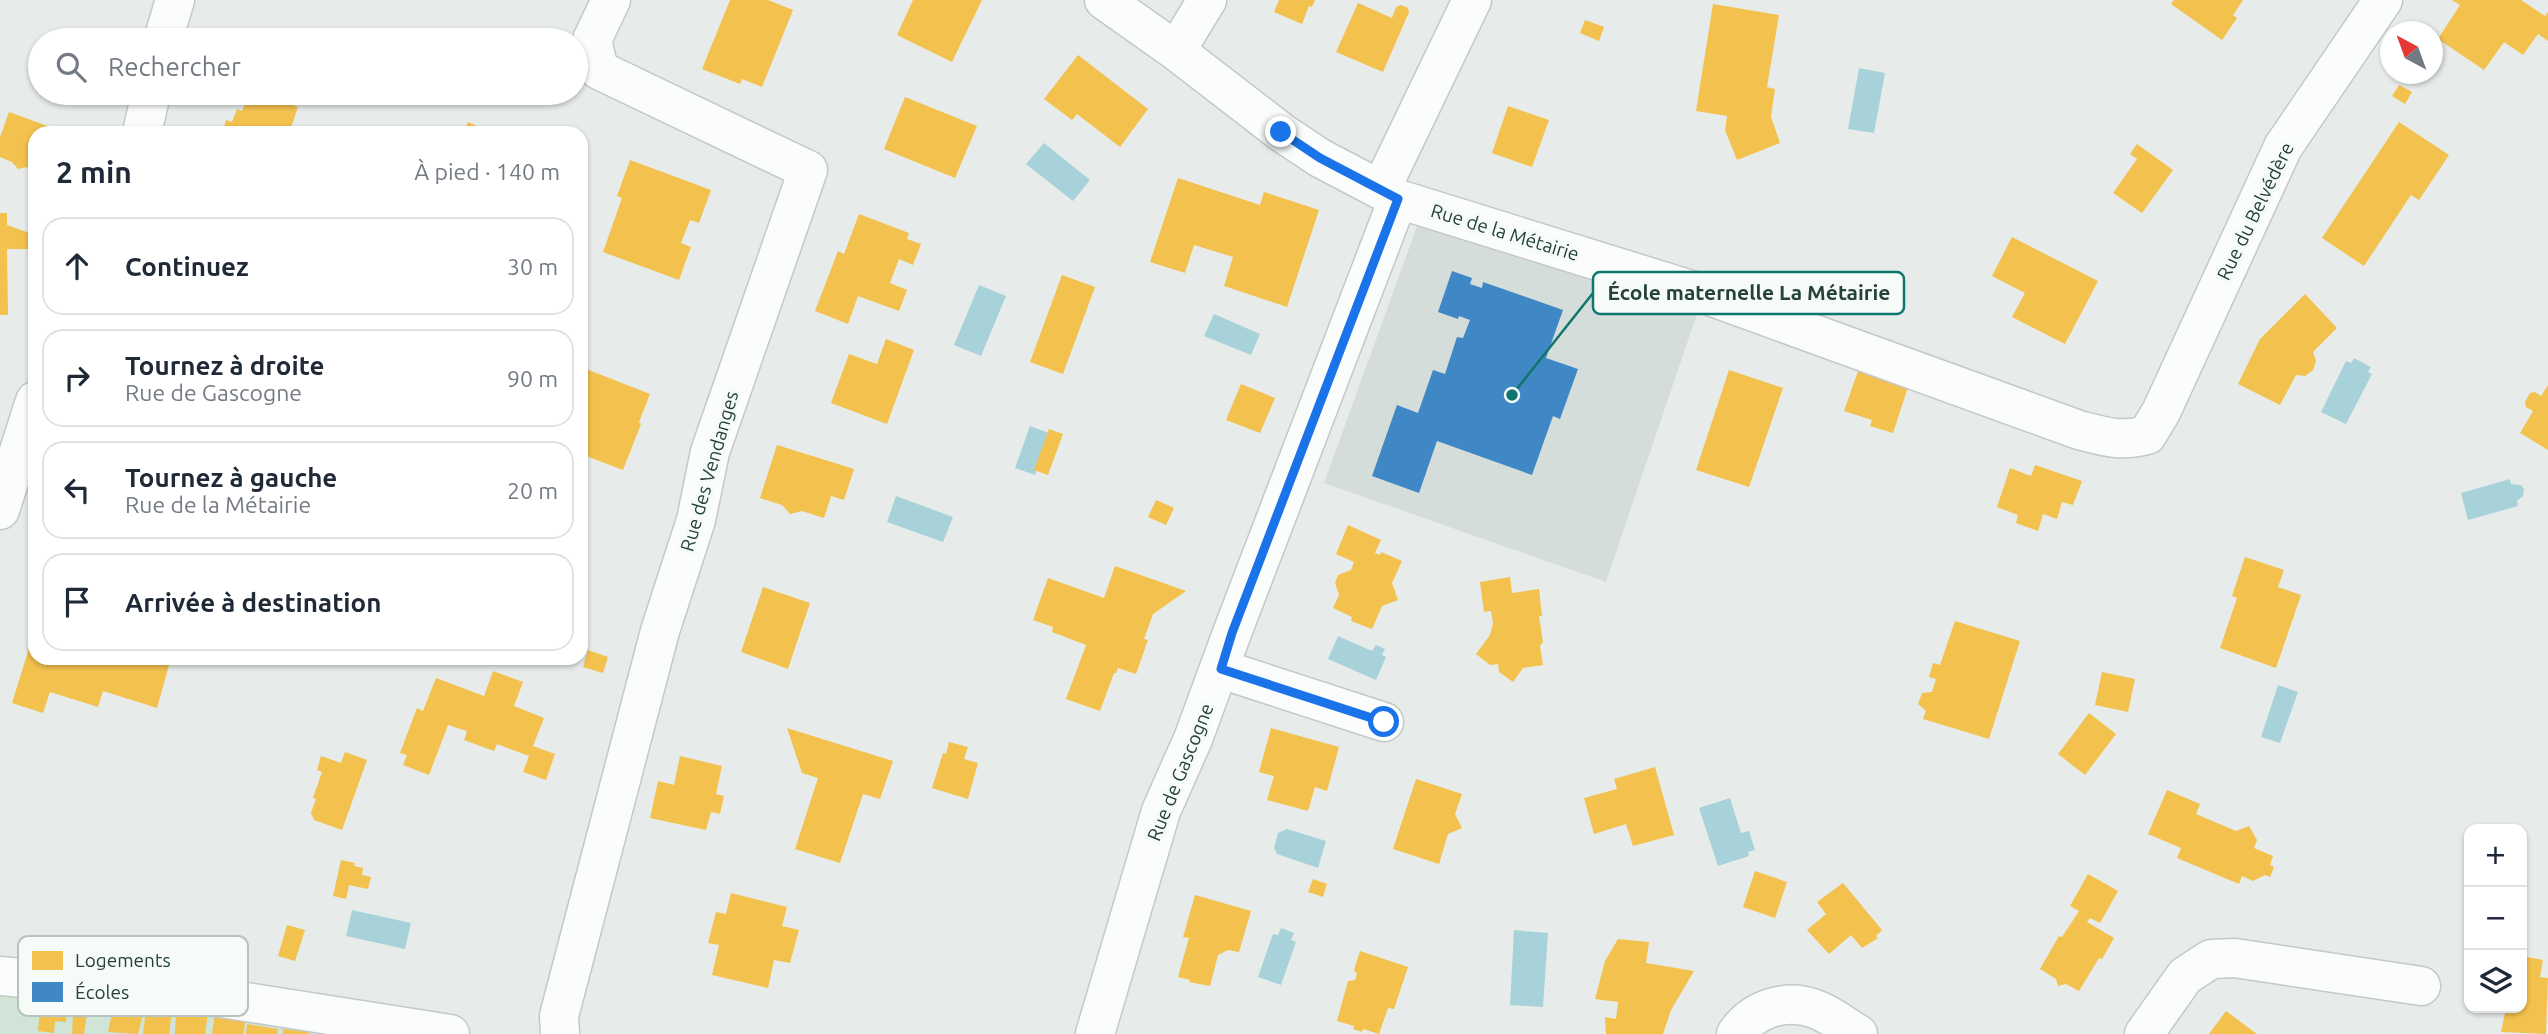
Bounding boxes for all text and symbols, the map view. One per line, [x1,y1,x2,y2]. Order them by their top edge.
north arrow [2380,21,2443,84]
search box [28,28,588,105]
icon: search [52,48,90,86]
text: Rechercher [108,52,241,81]
route end [1265,116,1296,147]
street label: Rue du Belvédère [2212,139,2298,283]
text: 2 min [56,155,132,189]
text: À pied · 140 m [414,159,560,184]
street label: Rue de la Métairie [1428,199,1582,265]
icon: ahead [58,247,96,285]
text: Continuez [125,252,249,281]
text: 30 m [507,254,558,279]
callout: École maternelle La Métairie [1593,272,1904,314]
text: École maternelle La Métairie [1608,280,1890,304]
text: Tournez à droite [125,351,324,380]
icon: right [58,359,96,397]
text: 90 m [507,366,558,391]
text: Rue de Gascogne [125,380,302,405]
street label: Rue des Vendanges [676,388,742,554]
text: Tournez à gauche [125,463,337,492]
icon: left [58,471,96,509]
text: 20 m [507,478,558,503]
text: Rue de la Métairie [125,492,311,517]
icon: arrive [58,583,96,621]
text: Arrivée à destination [125,588,381,617]
street label: Rue de Gascogne [1142,700,1218,844]
route start [1368,706,1399,737]
map controls [2464,824,2527,1013]
button: + [2464,824,2527,887]
button: − [2464,887,2527,950]
legend [18,936,248,1016]
text: Logements [75,949,171,971]
button: layers [2464,950,2527,1013]
text: Écoles [75,981,129,1003]

